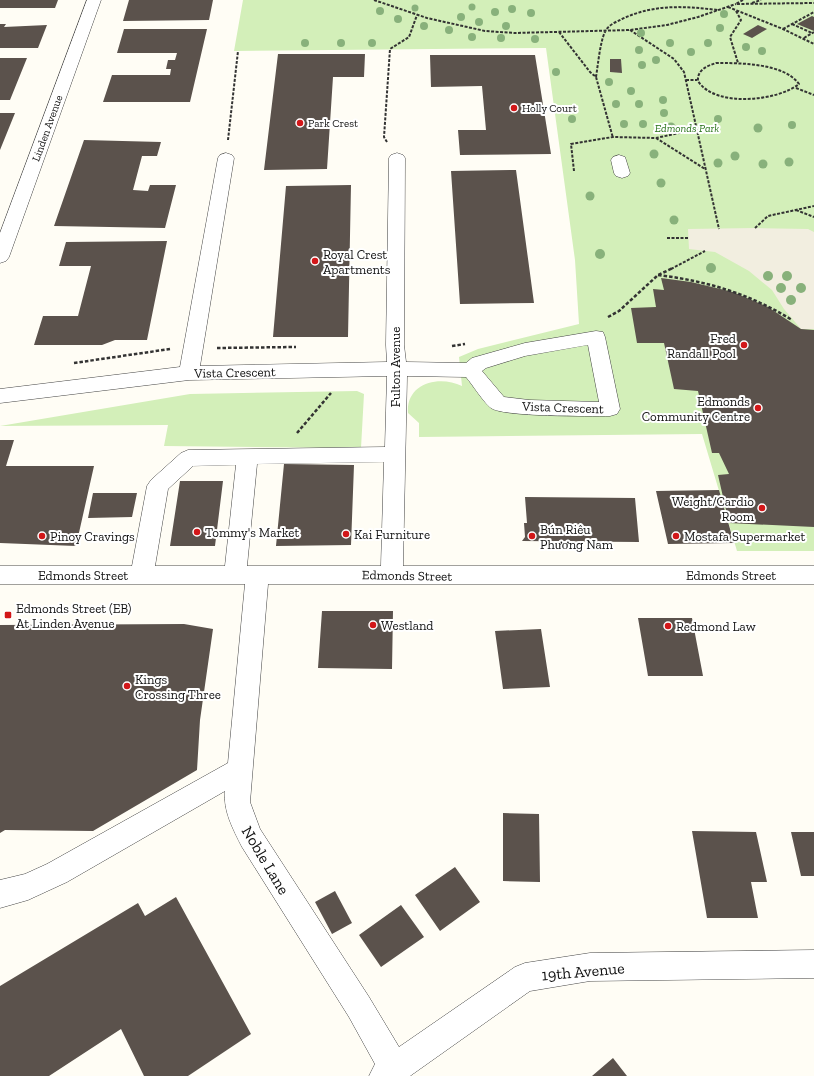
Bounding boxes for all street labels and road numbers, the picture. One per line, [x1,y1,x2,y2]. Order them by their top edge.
street label: Linden Avenue [29,93,66,163]
street label: Fulton Avenue [388,327,403,407]
street label: Vista Crescent [193,364,276,381]
street label: Vista Crescent [521,399,604,416]
street label: Edmonds Street [362,567,452,584]
street label: Edmonds Street [38,568,128,583]
street label: Edmonds Street [686,568,776,583]
street label: Noble Lane [238,822,293,898]
street label: 19th Avenue [541,958,625,985]

